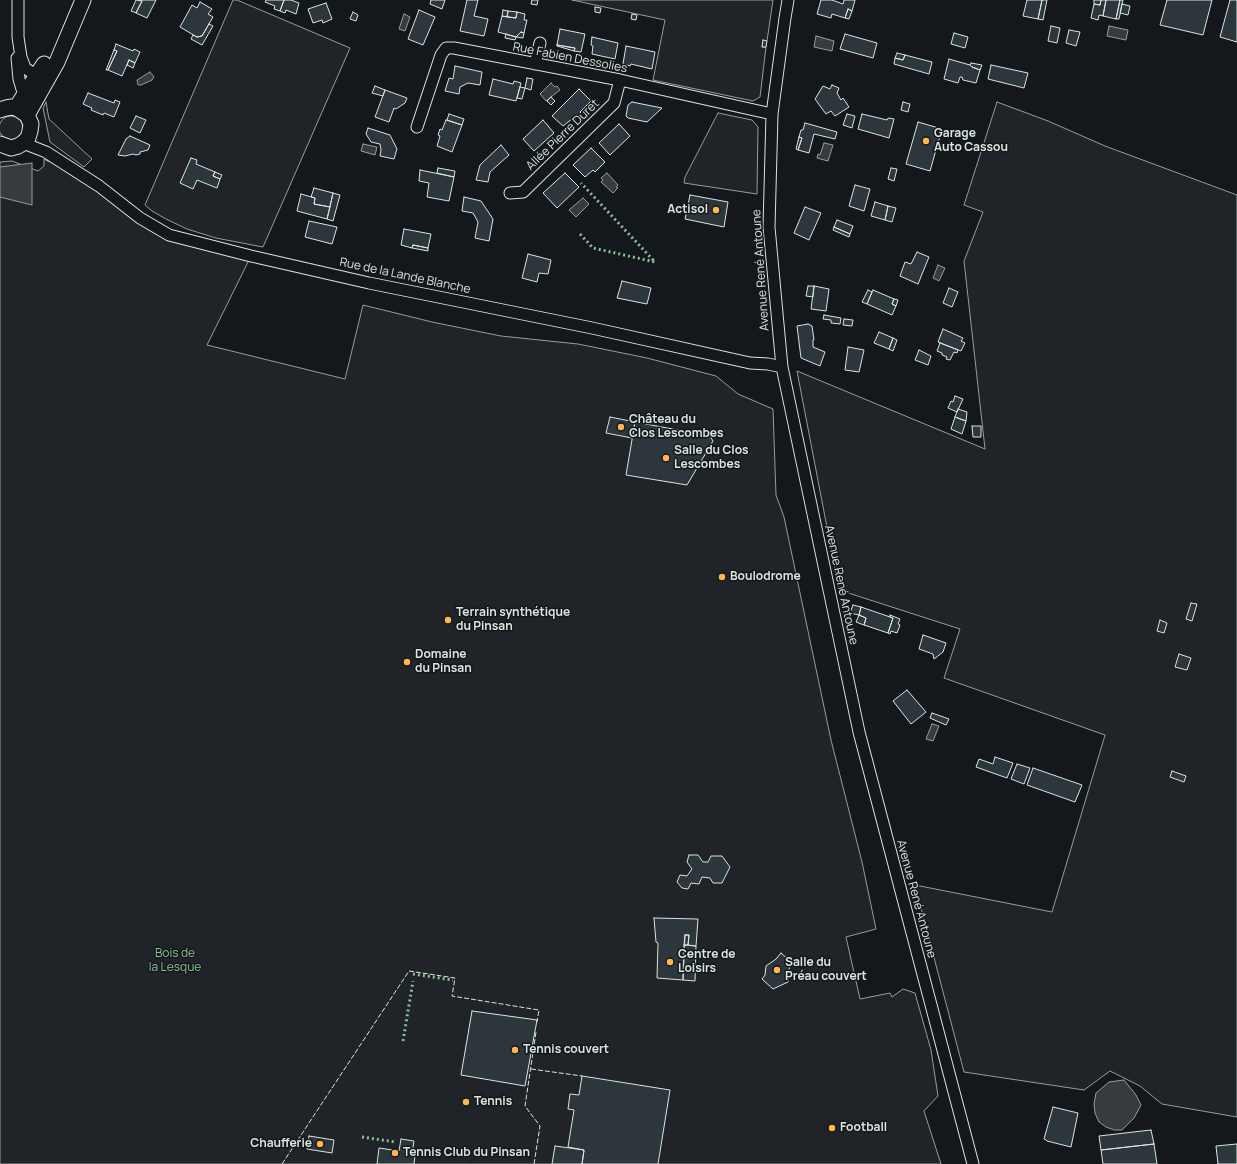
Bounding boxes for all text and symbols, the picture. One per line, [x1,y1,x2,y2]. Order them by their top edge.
street label: Rue Fabien Dessolies [511,40,629,76]
street label: Allée Pierre Duret [524,97,602,173]
place label: Garage Auto Cassou [934,127,1008,155]
marker: Garage Auto Cassou [921,136,931,146]
place label: Actisol [667,203,708,217]
marker: Actisol [711,205,721,215]
street label: Avenue René Antoune [750,209,772,331]
street label: Rue de la Lande Blanche [338,255,472,297]
place label: Château du Clos Lescombes [629,413,724,441]
marker: Château du Clos Lescombes [616,422,626,432]
place label: Salle du Clos Lescombes [674,444,748,472]
marker: Salle du Clos Lescombes [661,453,671,463]
street label: Avenue René Antoune [821,524,861,646]
place label: Boulodrome [730,570,801,584]
marker: Boulodrome [717,572,727,582]
place label: Terrain synthétique du Pinsan [456,606,570,634]
marker: Terrain synthétique du Pinsan [443,615,453,625]
place label: Domaine du Pinsan [415,648,472,676]
marker: Domaine du Pinsan [402,657,412,667]
street label: Avenue René Antoune [893,838,939,960]
park label: Bois de la Lesque [149,947,201,975]
place label: Centre de Loisirs [678,948,736,976]
place label: Salle du Préau couvert [785,956,867,984]
marker: Centre de Loisirs [665,957,675,967]
marker: Salle du Préau couvert [772,965,782,975]
place label: Tennis couvert [523,1043,609,1057]
marker: Tennis couvert [510,1045,520,1055]
place label: Tennis [474,1095,512,1109]
marker: Tennis [461,1097,471,1107]
place label: Football [840,1121,887,1135]
marker: Football [827,1123,837,1133]
place label: Chaufferie [250,1137,312,1151]
marker: Chaufferie [315,1139,325,1149]
place label: Tennis Club du Pinsan [403,1146,530,1160]
marker: Tennis Club du Pinsan [390,1148,400,1158]

